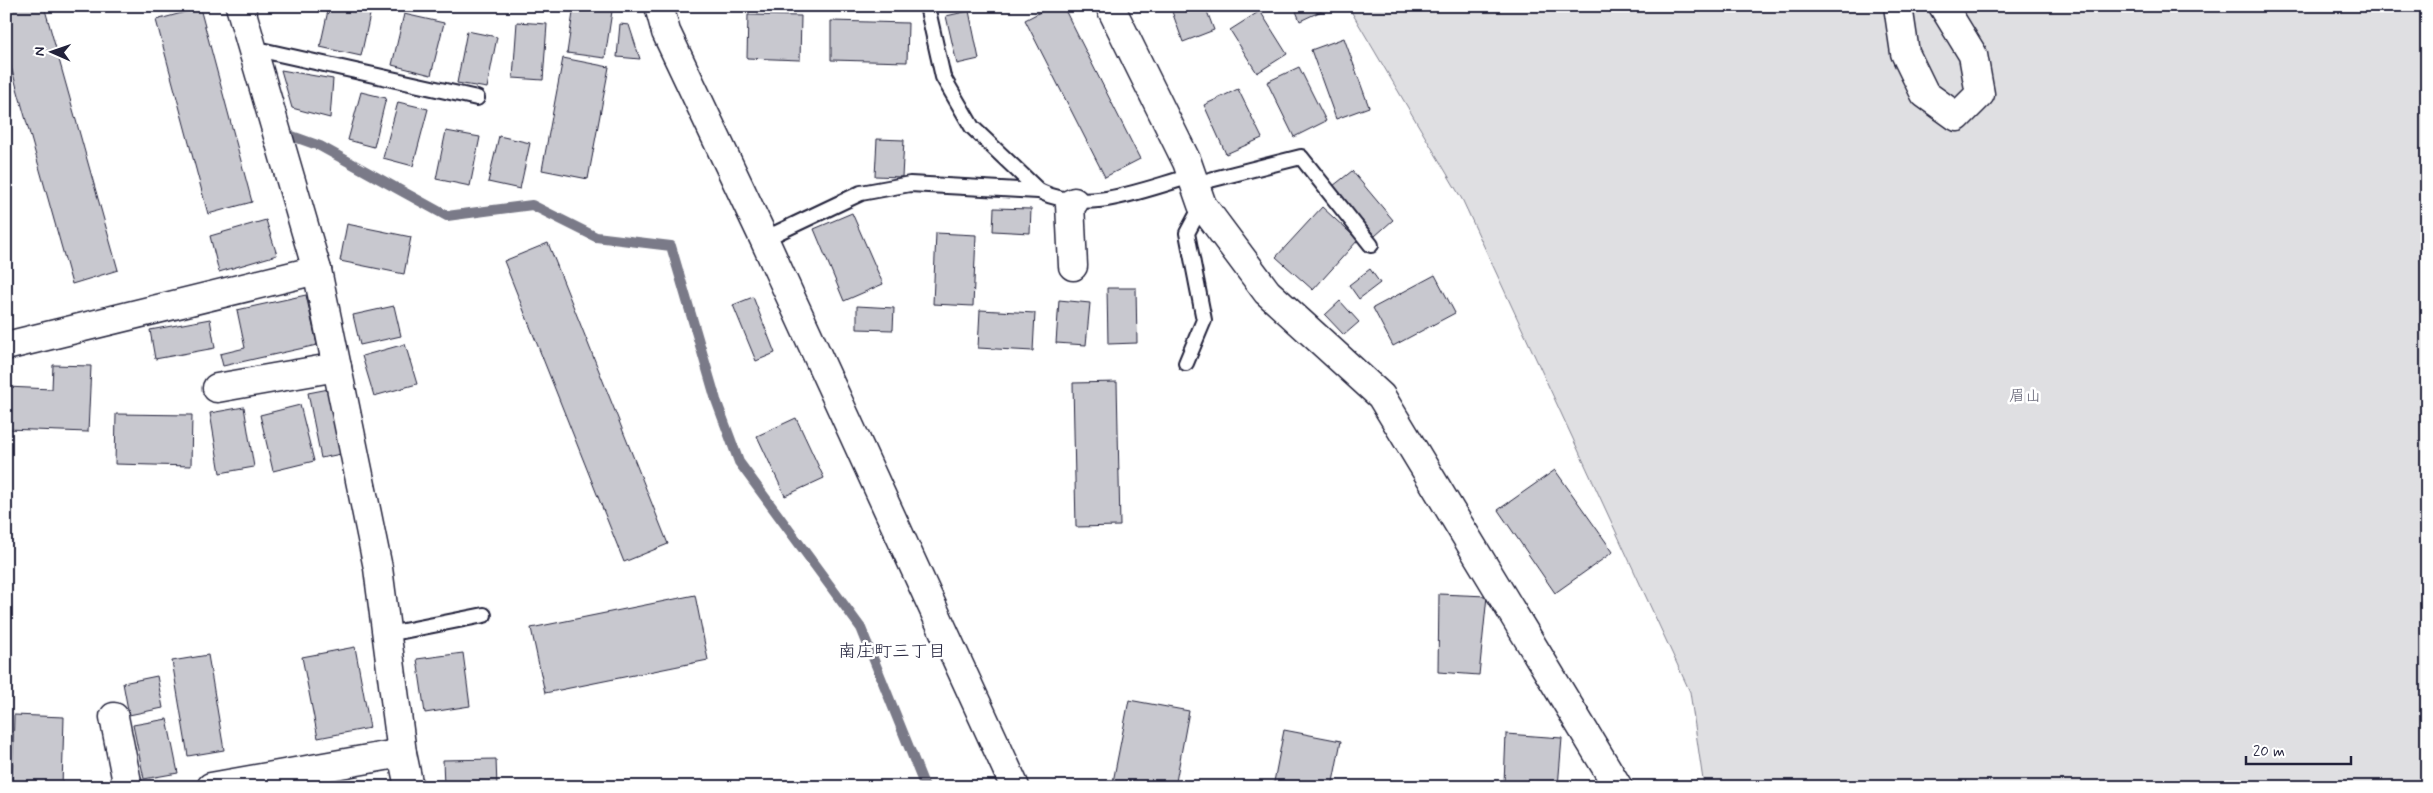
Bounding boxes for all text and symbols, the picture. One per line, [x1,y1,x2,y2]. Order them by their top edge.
north arrow [28,28,78,78]
text: N [31,47,49,57]
park label: 眉山 [2009,386,2041,407]
district label: 南庄町三丁目 [838,640,946,664]
scale bar [2246,733,2350,765]
text: 20 m [2253,742,2285,762]

